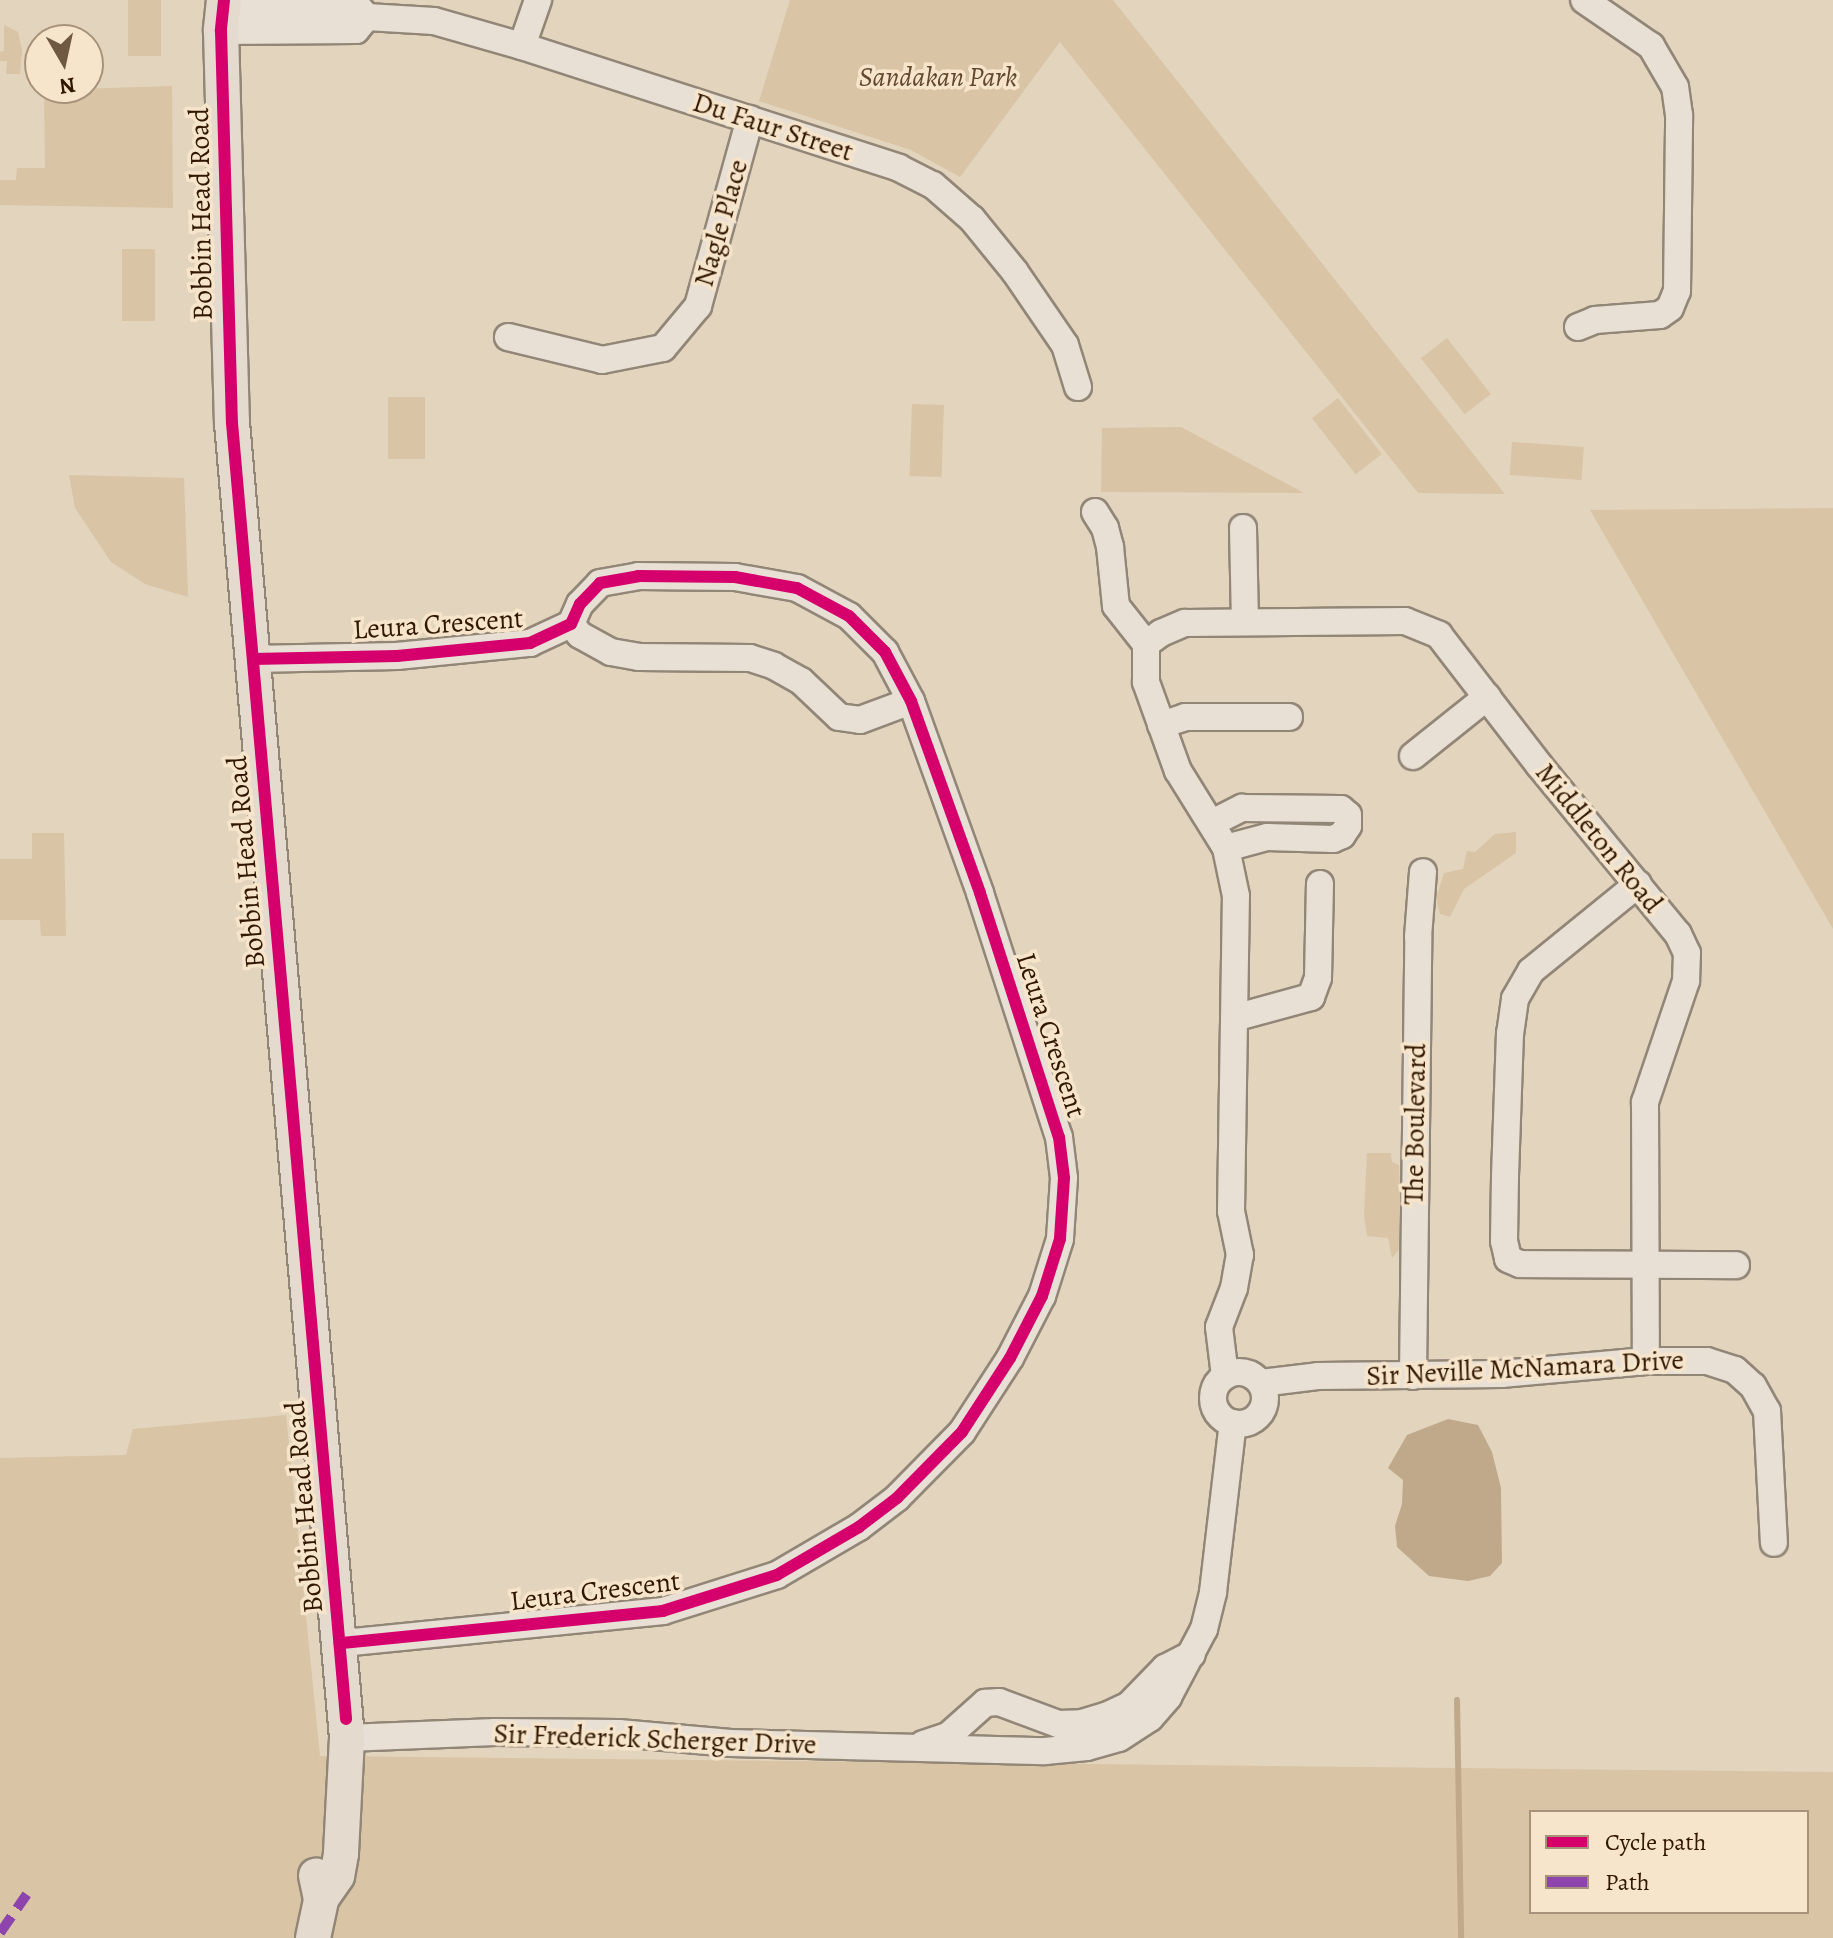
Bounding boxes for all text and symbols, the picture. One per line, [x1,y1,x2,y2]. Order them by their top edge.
north arrow [24,24,104,104]
park label: Sandakan Park [859,60,1017,94]
text: N [57,70,78,102]
street label: Du Faur Street [688,85,858,169]
street label: Bobbin Head Road [182,107,220,321]
street label: Nagle Place [687,155,755,291]
street label: Leura Crescent [352,601,524,647]
street label: Bobbin Head Road [220,755,272,969]
street label: Middleton Road [1528,756,1670,920]
street label: Leura Crescent [1009,949,1093,1121]
street label: The Boulevard [1397,1043,1433,1205]
street label: Sir Neville McNamara Drive [1365,1343,1685,1393]
street label: Bobbin Head Road [278,1400,330,1614]
street label: Leura Crescent [508,1564,682,1618]
street label: Sir Frederick Scherger Drive [493,1717,817,1761]
legend [1529,1810,1809,1914]
text: Cycle path [1605,1826,1706,1858]
text: Path [1605,1866,1650,1898]

